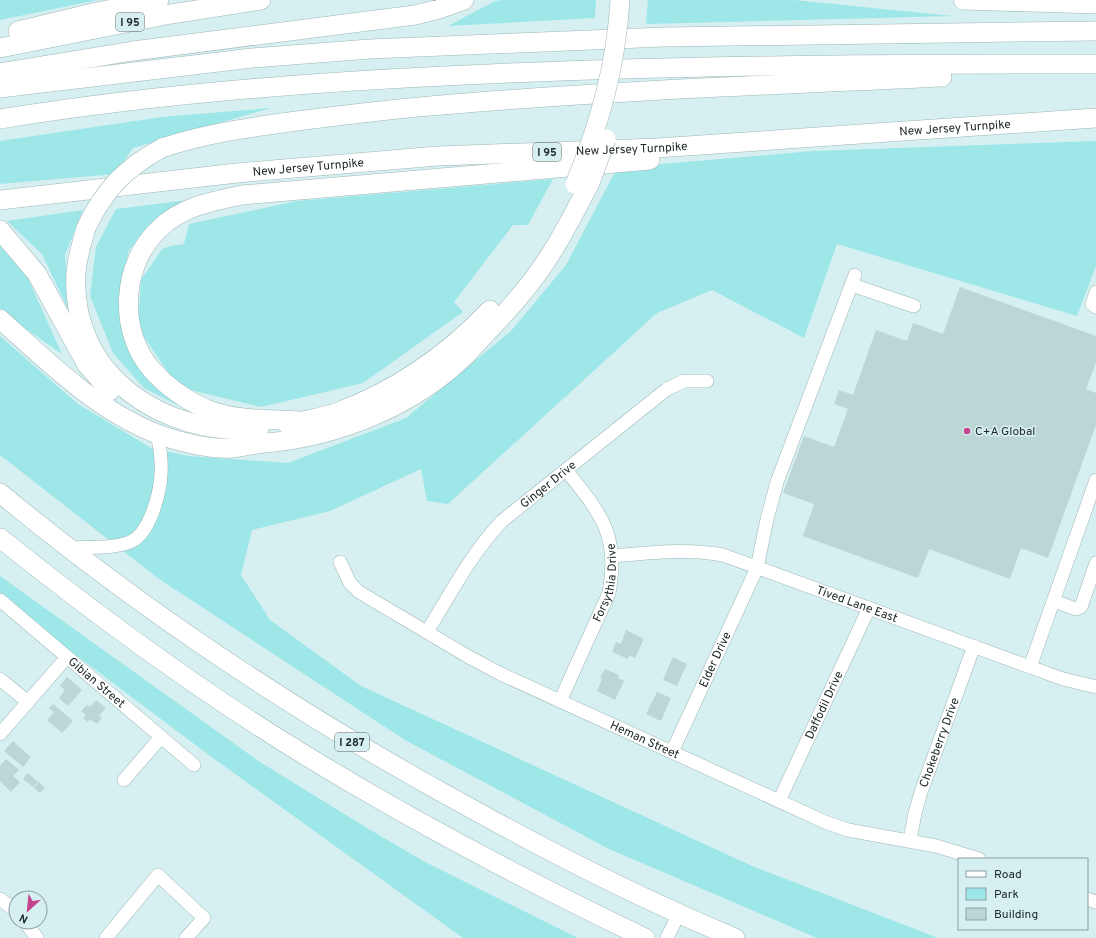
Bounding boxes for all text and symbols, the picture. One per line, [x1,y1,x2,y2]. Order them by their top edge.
road number: I 95 [116,13,144,31]
street label: New Jersey Turnpike [899,117,1011,140]
street label: New Jersey Turnpike [576,139,688,160]
road number: I 95 [533,143,561,161]
street label: New Jersey Turnpike [252,155,365,181]
place label: C+A Global [975,424,1035,440]
marker: C+A Global [962,426,972,436]
street label: Ginger Drive [517,458,580,512]
street label: Forsythia Drive [590,542,621,625]
street label: Tived Lane East [814,583,899,627]
street label: Elder Drive [696,629,735,690]
street label: Gibian Street [64,654,128,712]
street label: Daffodil Drive [802,669,847,742]
street label: Chokeberry Drive [916,696,964,790]
street label: Heman Street [607,718,681,763]
road number: I 287 [335,733,369,751]
legend [958,858,1088,930]
text: Road [994,867,1022,883]
text: Park [994,887,1019,903]
north arrow [8,890,48,930]
text: Building [994,907,1038,923]
text: N [17,910,31,926]

